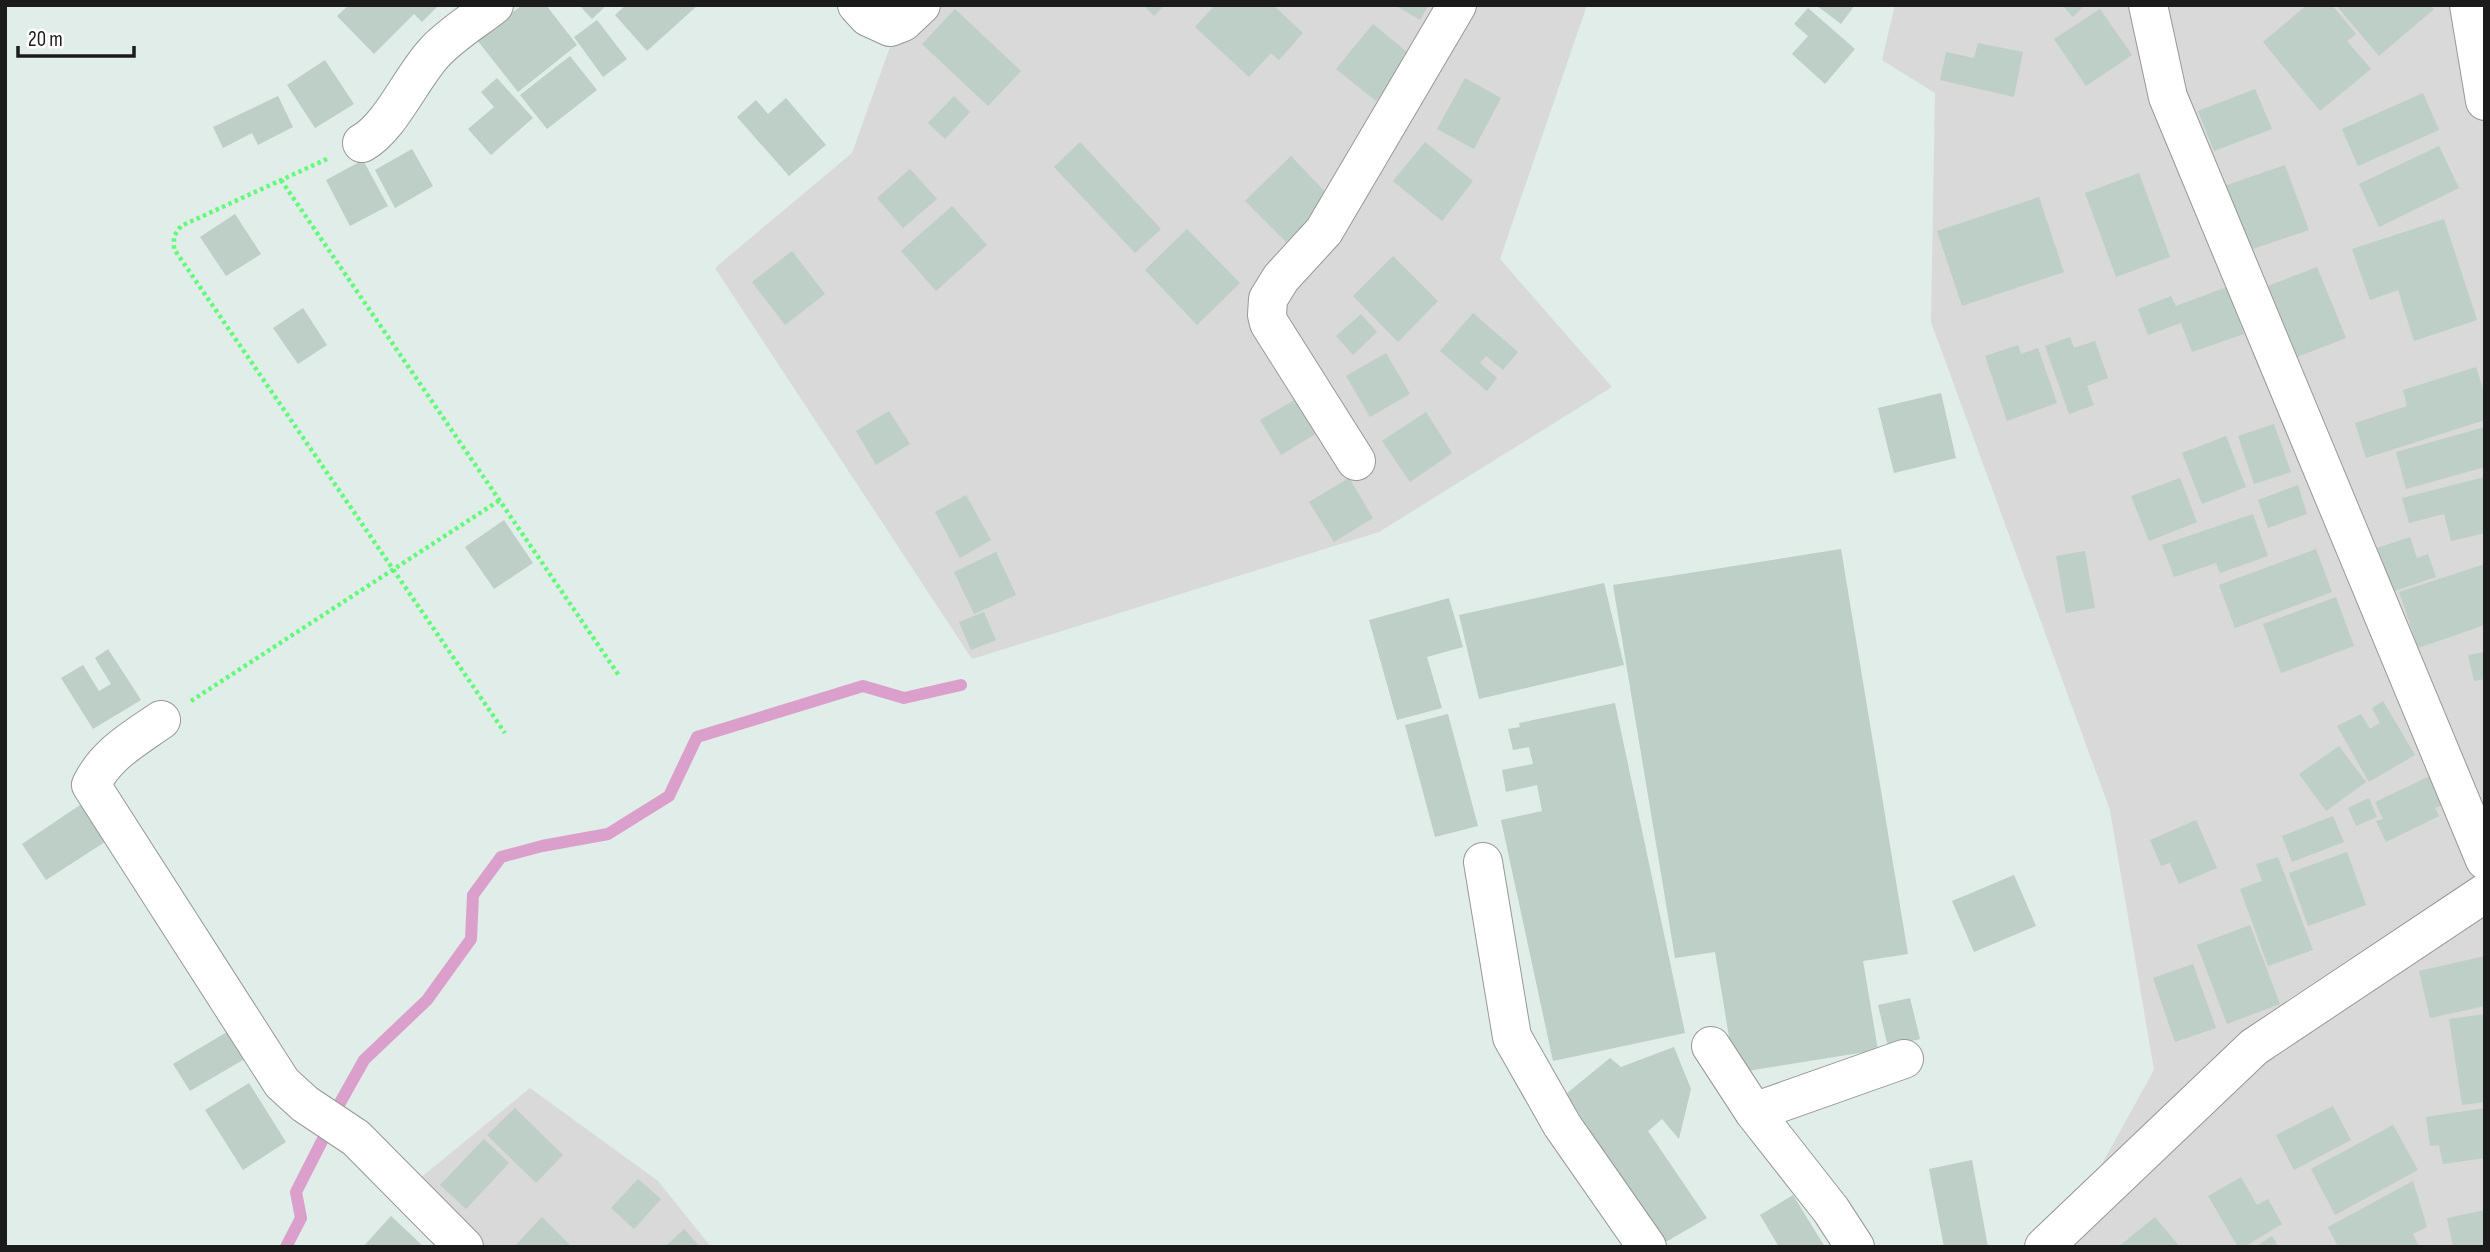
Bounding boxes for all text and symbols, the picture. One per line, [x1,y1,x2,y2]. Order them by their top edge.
scale bar [18,14,133,58]
text: 20 m [28,27,63,52]

